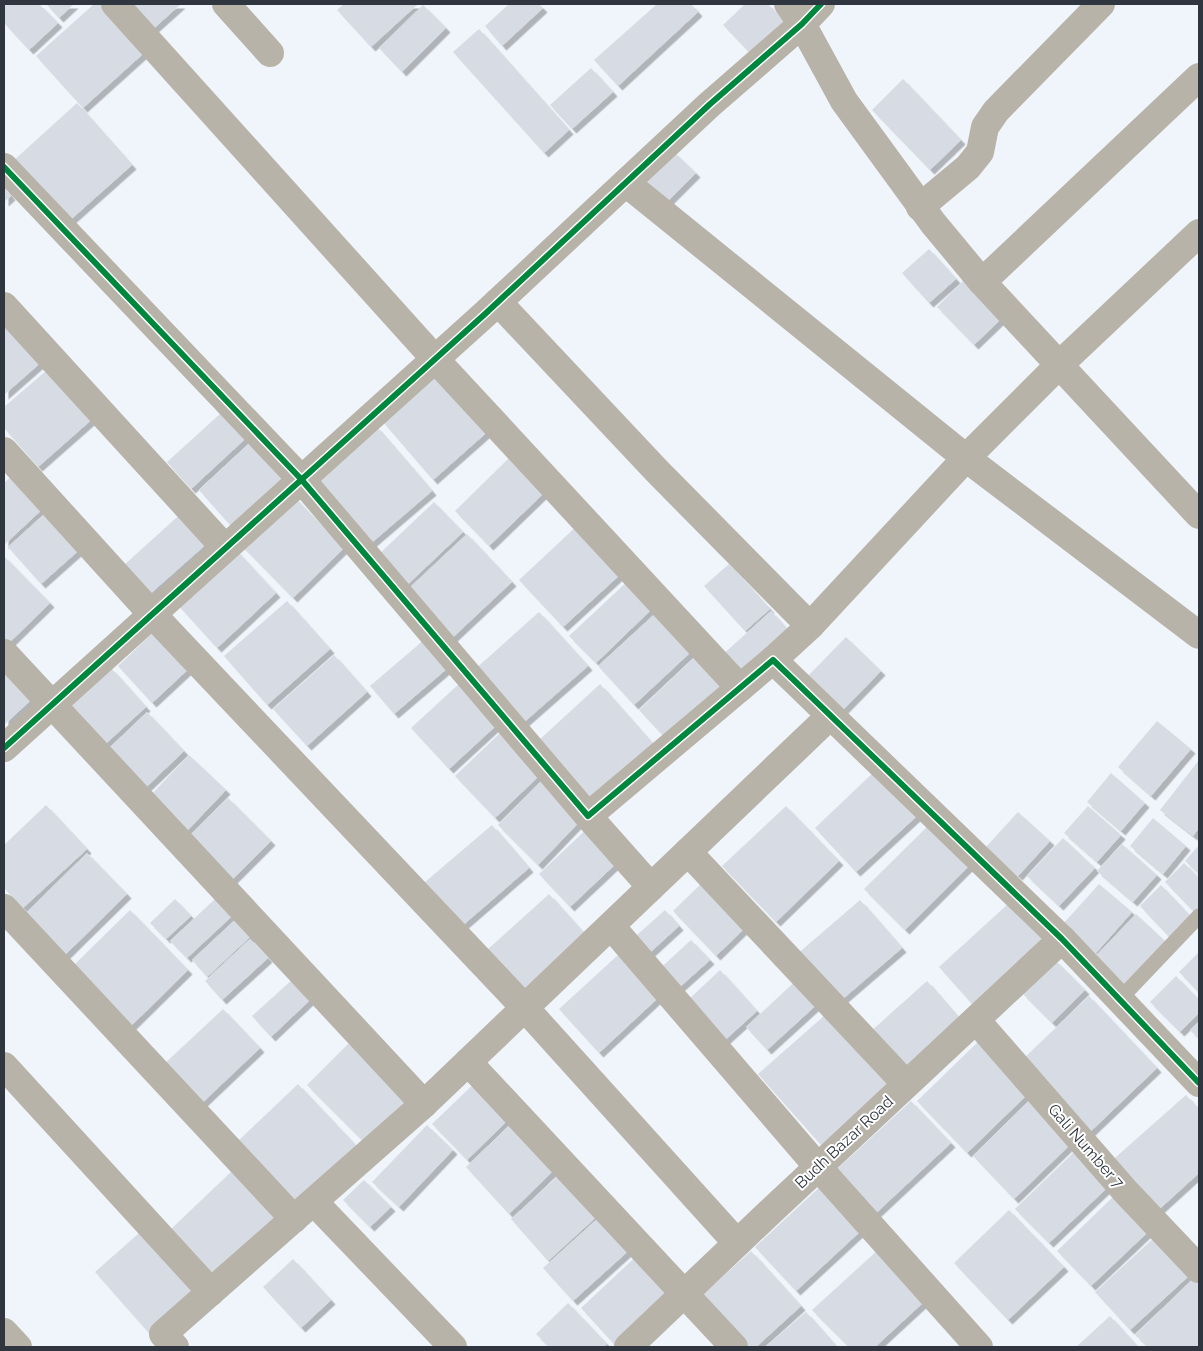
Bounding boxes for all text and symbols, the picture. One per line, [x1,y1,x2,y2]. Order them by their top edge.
street label: Budh Bazar Road [791,1092,897,1192]
street label: Gali Number 7 [1044,1100,1128,1192]

